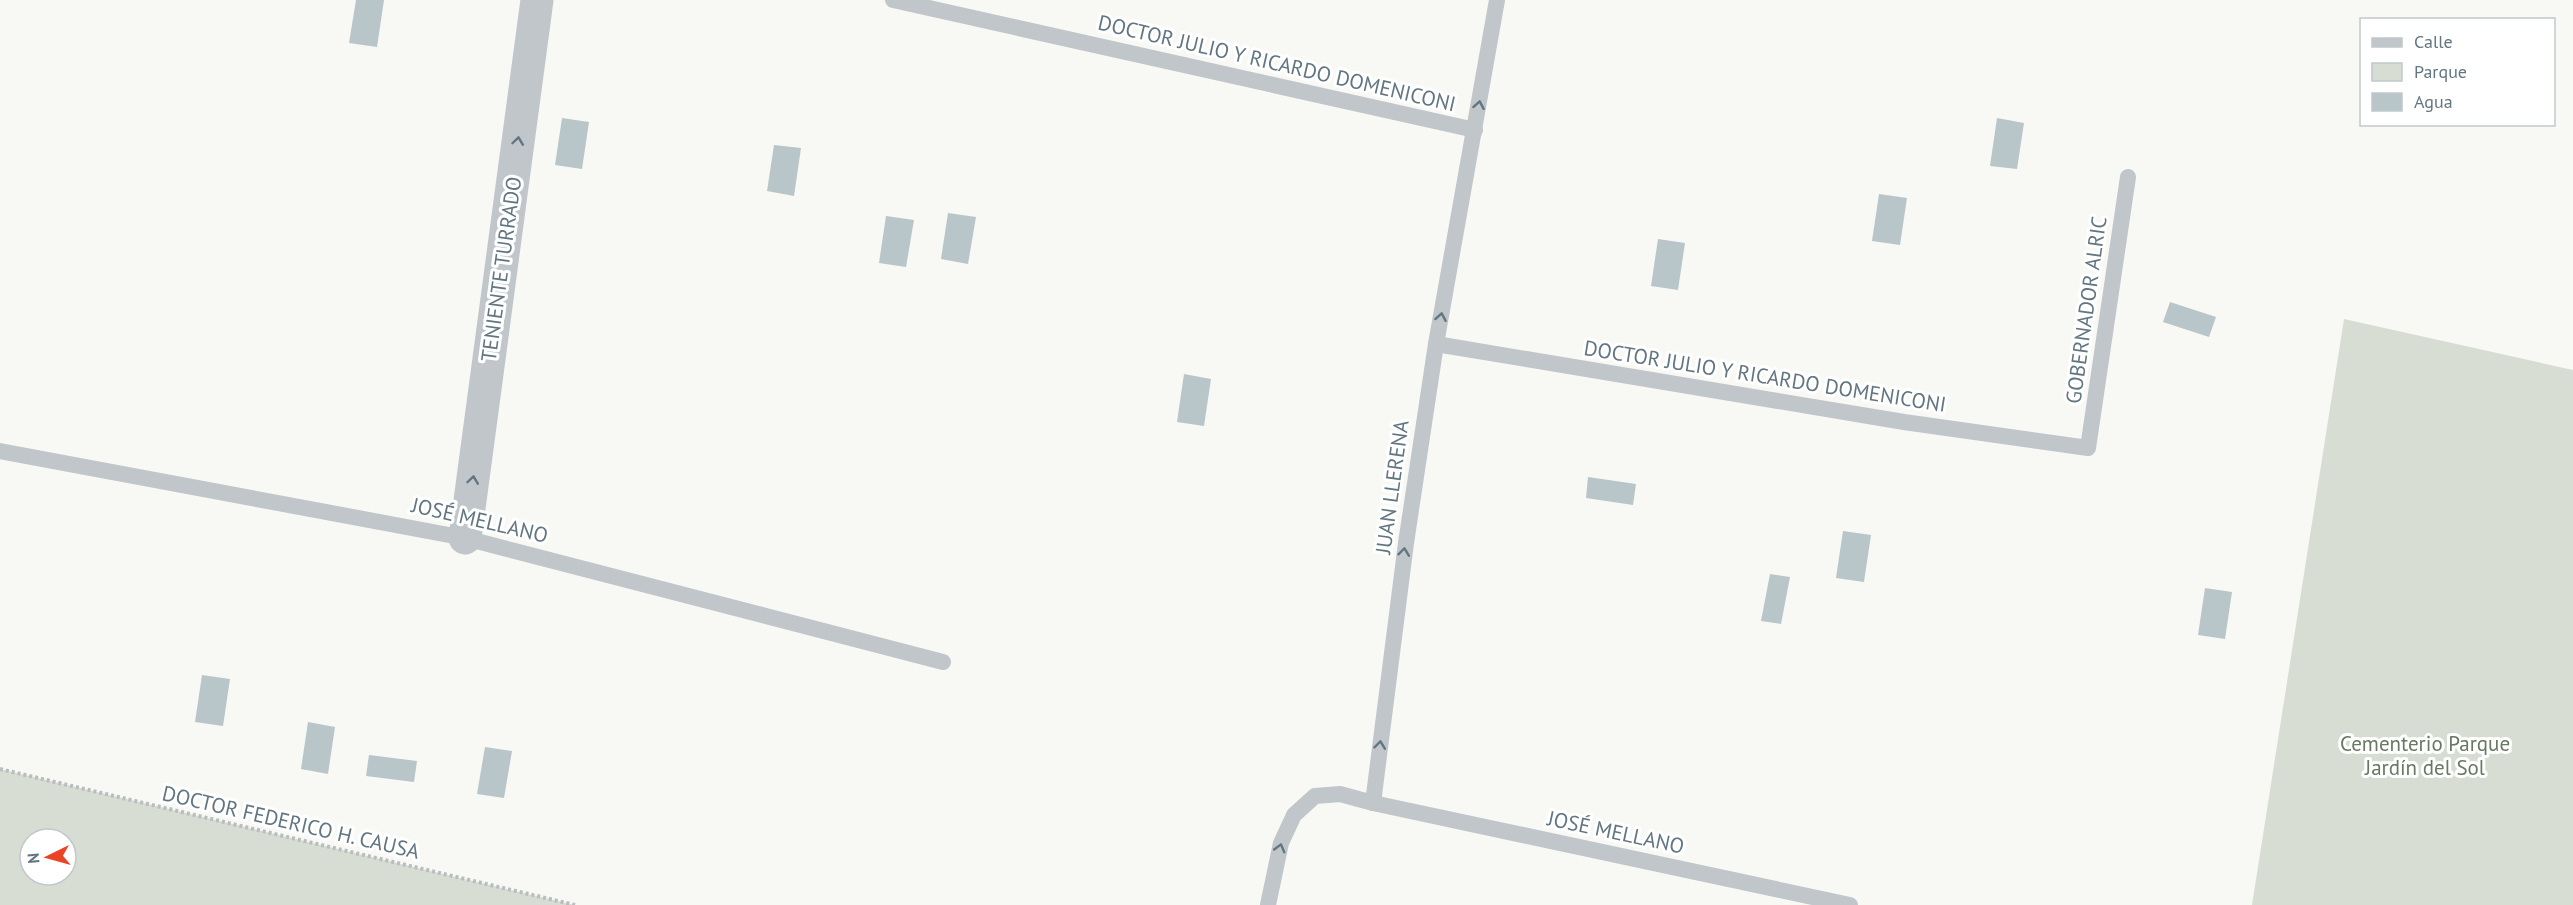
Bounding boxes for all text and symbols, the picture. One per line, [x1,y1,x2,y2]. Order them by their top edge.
street label: DOCTOR JULIO Y RICARDO DOMENICONI [1096,9,1458,117]
legend [2360,18,2555,126]
text: Calle [2414,30,2453,53]
text: Parque [2414,60,2467,83]
text: Agua [2414,90,2453,113]
one-way arrow [1472,100,1485,110]
one-way arrow [511,136,524,146]
street label: TENIENTE TURRADO [475,175,527,363]
street label: GOBERNADOR ALRIC [2059,215,2113,405]
one-way arrow [1434,313,1447,323]
street label: DOCTOR JULIO Y RICARDO DOMENICONI [1582,334,1948,418]
street label: JUAN LLERENA [1369,418,1415,557]
one-way arrow [466,475,478,485]
street label: JOSÉ MELLANO [408,491,551,549]
one-way arrow [1398,547,1410,556]
park label: Cementerio Parque Jardín del Sol [2340,730,2510,781]
one-way arrow [1373,741,1386,750]
street label: DOCTOR FEDERICO H. CAUSA [160,779,423,865]
street label: JOSÉ MELLANO [1544,804,1687,860]
north arrow [18,827,78,887]
one-way arrow [1273,843,1286,853]
text: N [23,852,43,864]

